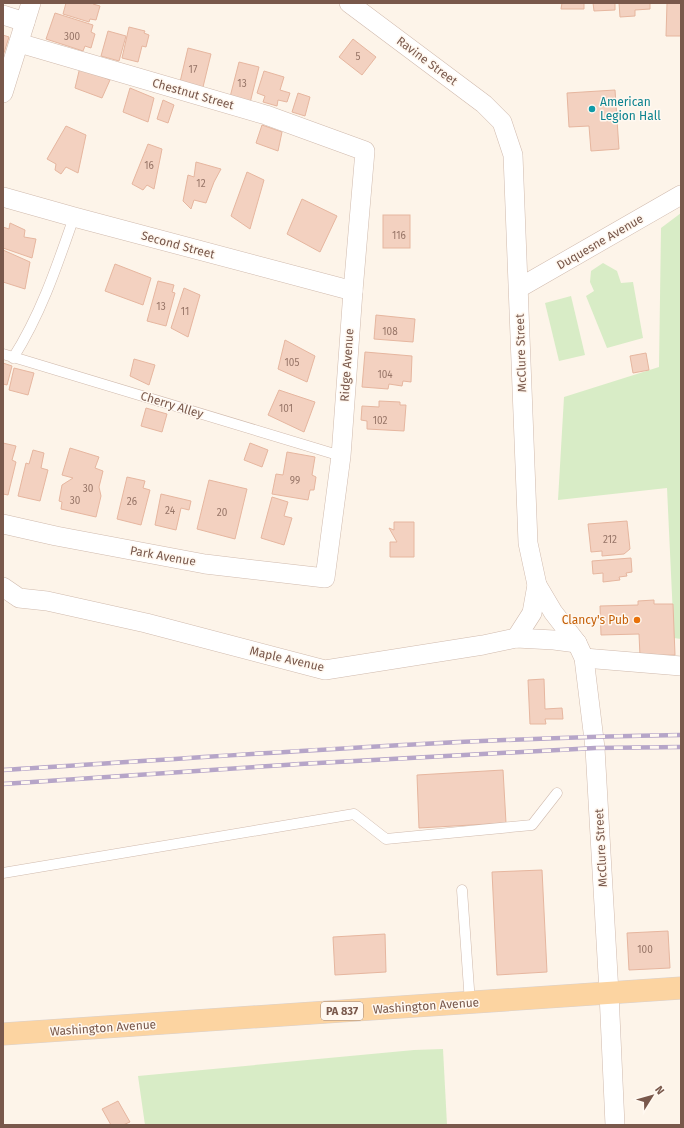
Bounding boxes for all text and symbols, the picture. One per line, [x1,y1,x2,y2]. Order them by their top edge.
house number: 300 [64,31,80,43]
street label: Ravine Street [394,34,461,89]
house number: 5 [355,51,361,63]
house number: 17 [189,64,198,76]
street label: Chestnut Street [151,76,236,113]
house number: 13 [237,78,247,90]
place label: American Legion Hall [600,95,661,123]
marker: American Legion Hall [587,104,597,114]
house number: 16 [144,160,154,172]
house number: 12 [196,178,206,190]
street label: Duquesne Avenue [554,212,646,272]
street label: Second Street [140,228,217,262]
house number: 116 [392,230,406,242]
house number: 13 [156,301,166,313]
house number: 11 [181,306,189,318]
street label: McClure Street [513,313,529,393]
house number: 108 [382,326,398,338]
street label: Ridge Avenue [337,328,357,402]
house number: 105 [285,357,299,369]
house number: 104 [377,369,393,381]
street label: Cherry Alley [139,389,205,421]
house number: 101 [279,403,293,415]
house number: 102 [373,415,387,427]
house number: 99 [290,475,300,487]
house number: 30 [83,483,94,495]
house number: 30 [70,495,81,507]
house number: 26 [127,496,137,508]
house number: 24 [165,505,176,517]
house number: 20 [217,507,228,519]
house number: 212 [603,534,617,546]
street label: Park Avenue [129,543,197,569]
place label: Clancy's Pub [562,613,629,627]
marker: Clancy's Pub [632,615,642,625]
street label: Maple Avenue [248,644,326,674]
street label: McClure Street [592,808,610,888]
house number: 100 [637,944,653,956]
street label: Washington Avenue [372,995,480,1017]
road number: PA 837 [321,1002,363,1020]
street label: Washington Avenue [49,1017,157,1039]
north arrow [632,1076,672,1116]
text: N [652,1083,667,1097]

